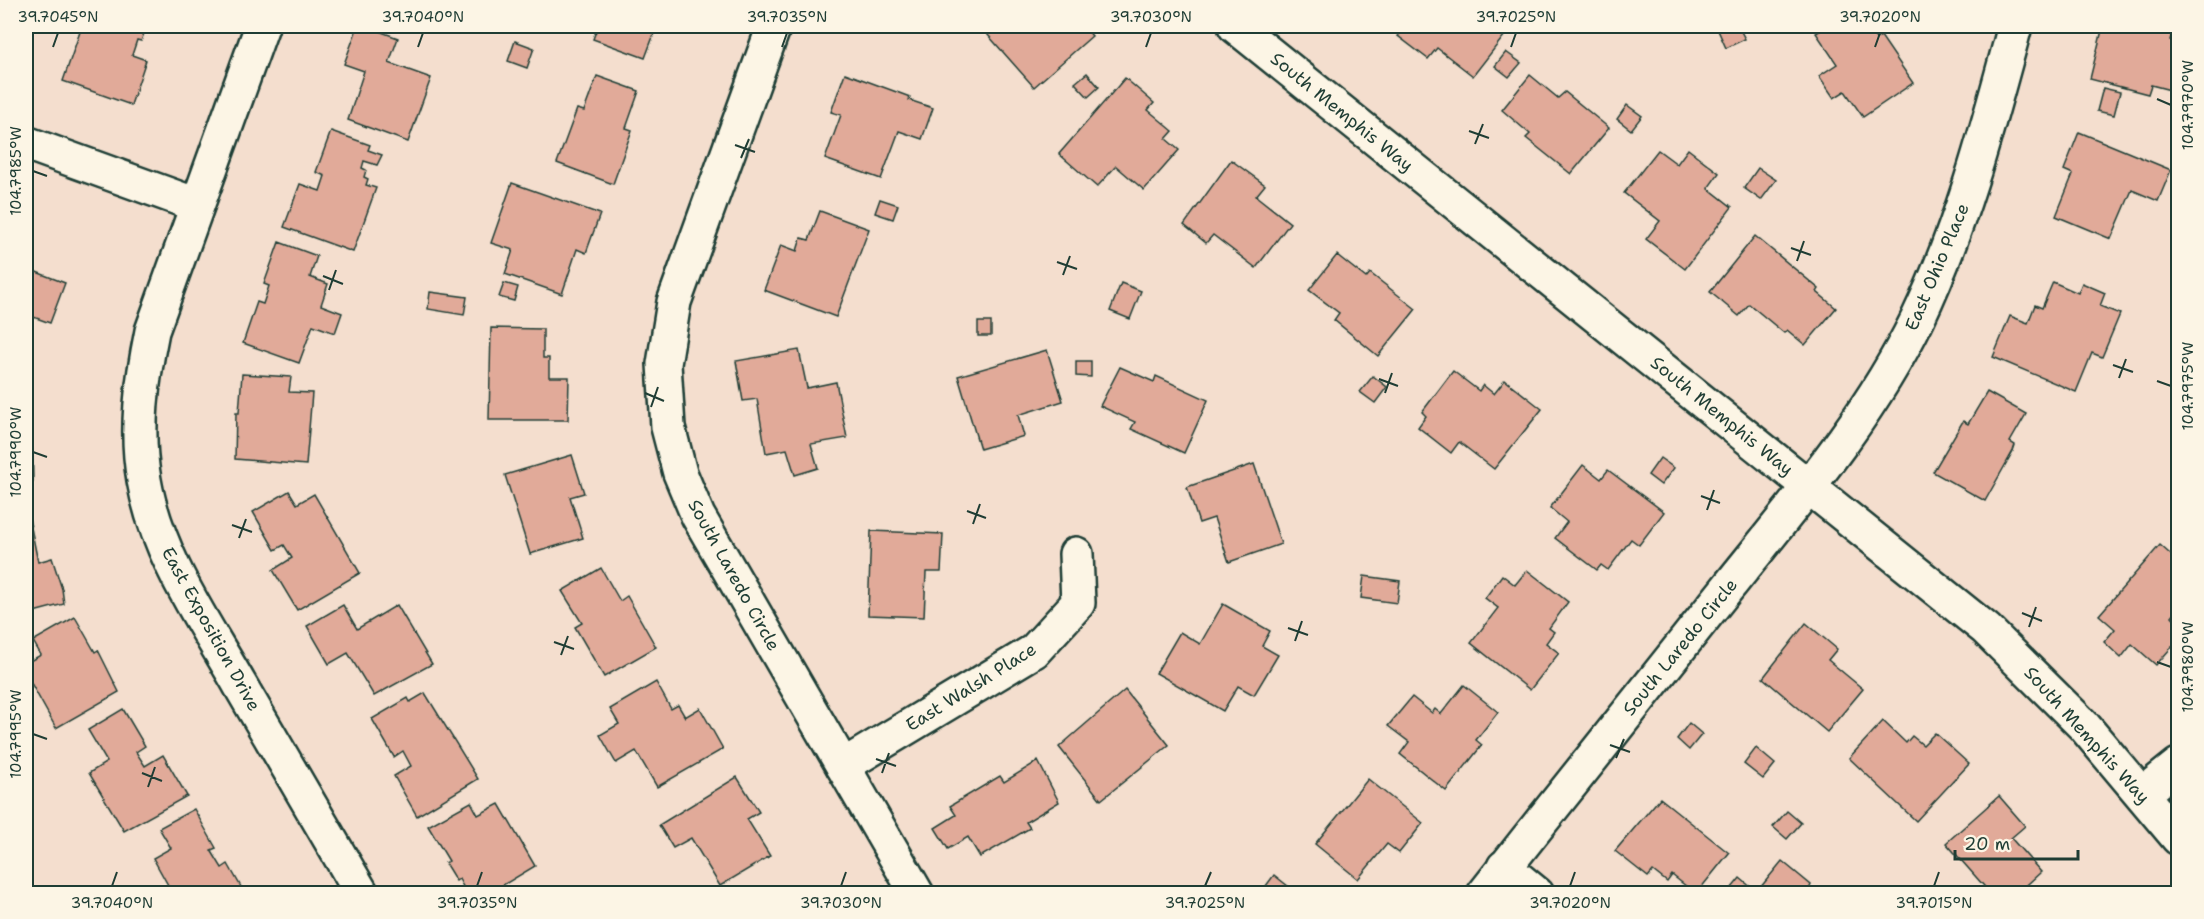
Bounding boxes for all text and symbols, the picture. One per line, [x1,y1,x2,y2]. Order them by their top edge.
text: 39.7045°N [18,7,98,27]
text: 39.7040°N [382,7,464,27]
text: 39.7035°N [747,7,827,27]
text: 39.7030°N [1110,7,1192,27]
text: 39.7025°N [1476,7,1556,27]
text: 39.7020°N [1839,7,1921,27]
street label: South Memphis Way [1266,47,1418,177]
text: 104.7970°W [2178,60,2198,150]
text: 104.7985°W [6,126,26,216]
street label: East Ohio Place [1899,200,1975,334]
text: 104.7975°W [2178,342,2198,430]
street label: South Memphis Way [1646,351,1798,481]
text: 104.7990°W [6,407,26,497]
street label: South Laredo Circle [682,495,786,655]
street label: East Exposition Drive [156,543,266,715]
street label: South Laredo Circle [1617,574,1743,720]
text: 104.7980°W [2178,621,2198,713]
street label: East Walsh Place [901,637,1041,737]
street label: South Memphis Way [2019,661,2155,809]
text: 104.7995°W [6,689,26,779]
scale bar [1955,823,2078,861]
text: 20 m [1964,832,2010,856]
text: 39.7040°N [71,893,153,913]
text: 39.7035°N [437,893,517,913]
text: 39.7030°N [800,893,882,913]
text: 39.7025°N [1165,893,1245,913]
text: 39.7020°N [1529,893,1611,913]
text: 39.7015°N [1896,893,1972,913]

